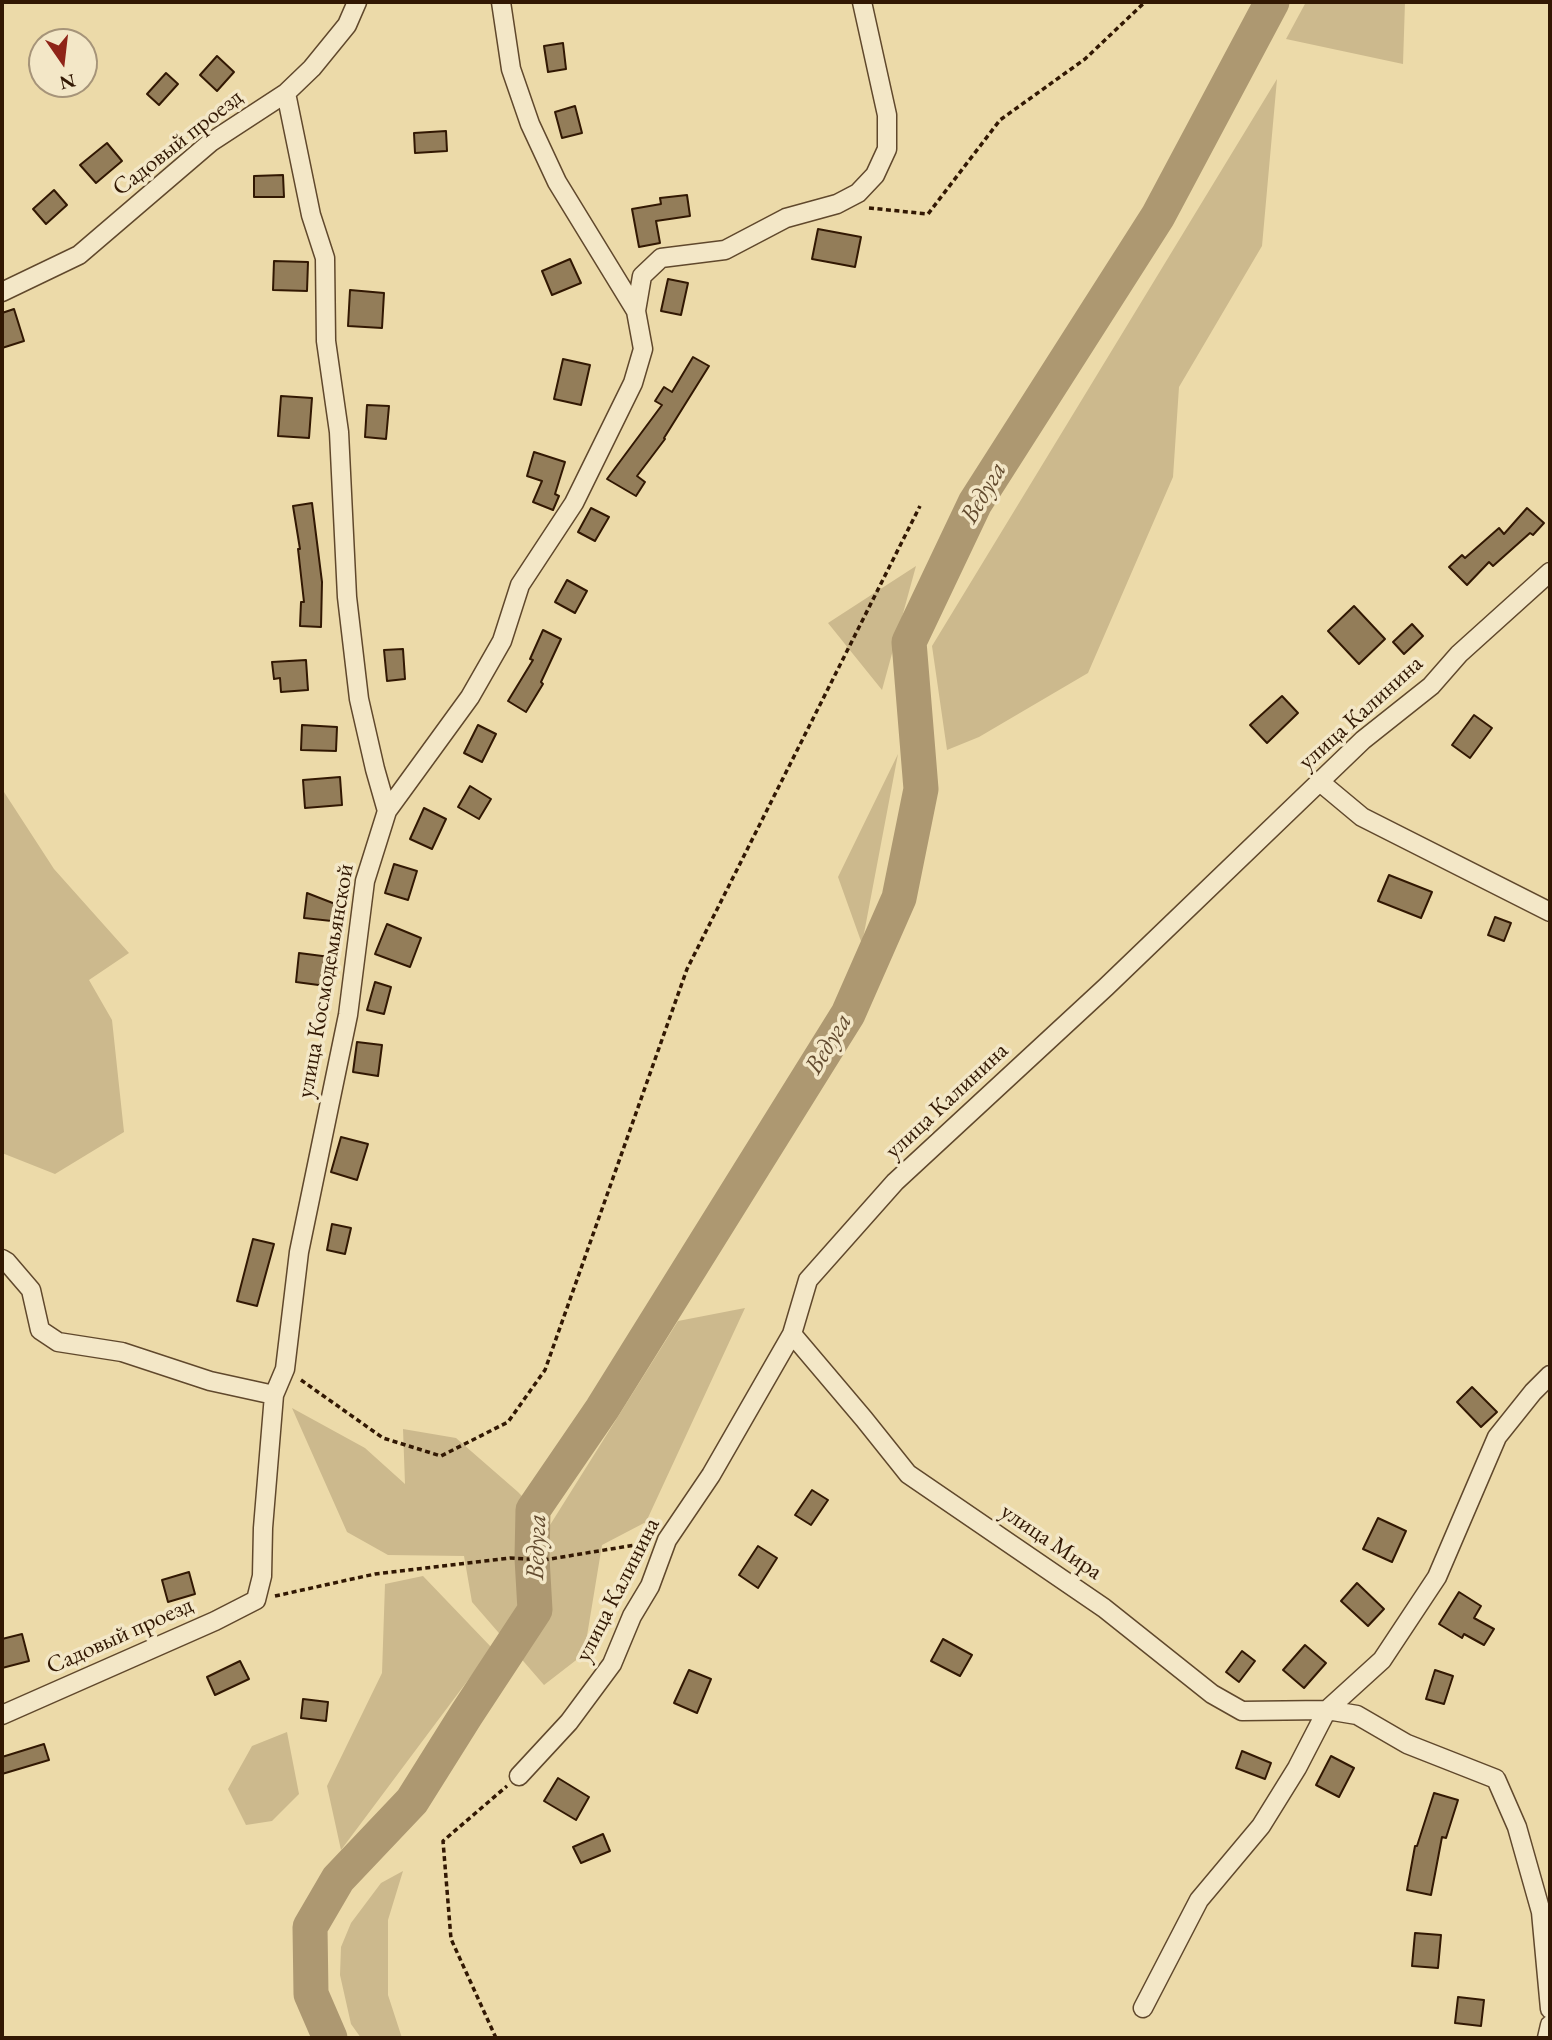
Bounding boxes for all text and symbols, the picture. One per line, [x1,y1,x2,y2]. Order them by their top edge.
north arrow [28,28,98,98]
text: N [57,68,78,96]
street label: Садовый проезд [107,83,249,203]
water label: Ведуга [954,457,1014,529]
street label: улица Калинина [1293,650,1429,776]
street label: улица Космодемьянской [291,862,361,1100]
water label: Ведуга [799,1008,859,1080]
street label: улица Калинина [879,1037,1015,1165]
street label: улица Мира [995,1497,1107,1587]
street label: улица Калинина [569,1513,667,1667]
water label: Ведуга [520,1514,554,1580]
street label: Садовый проезд [42,1591,198,1681]

